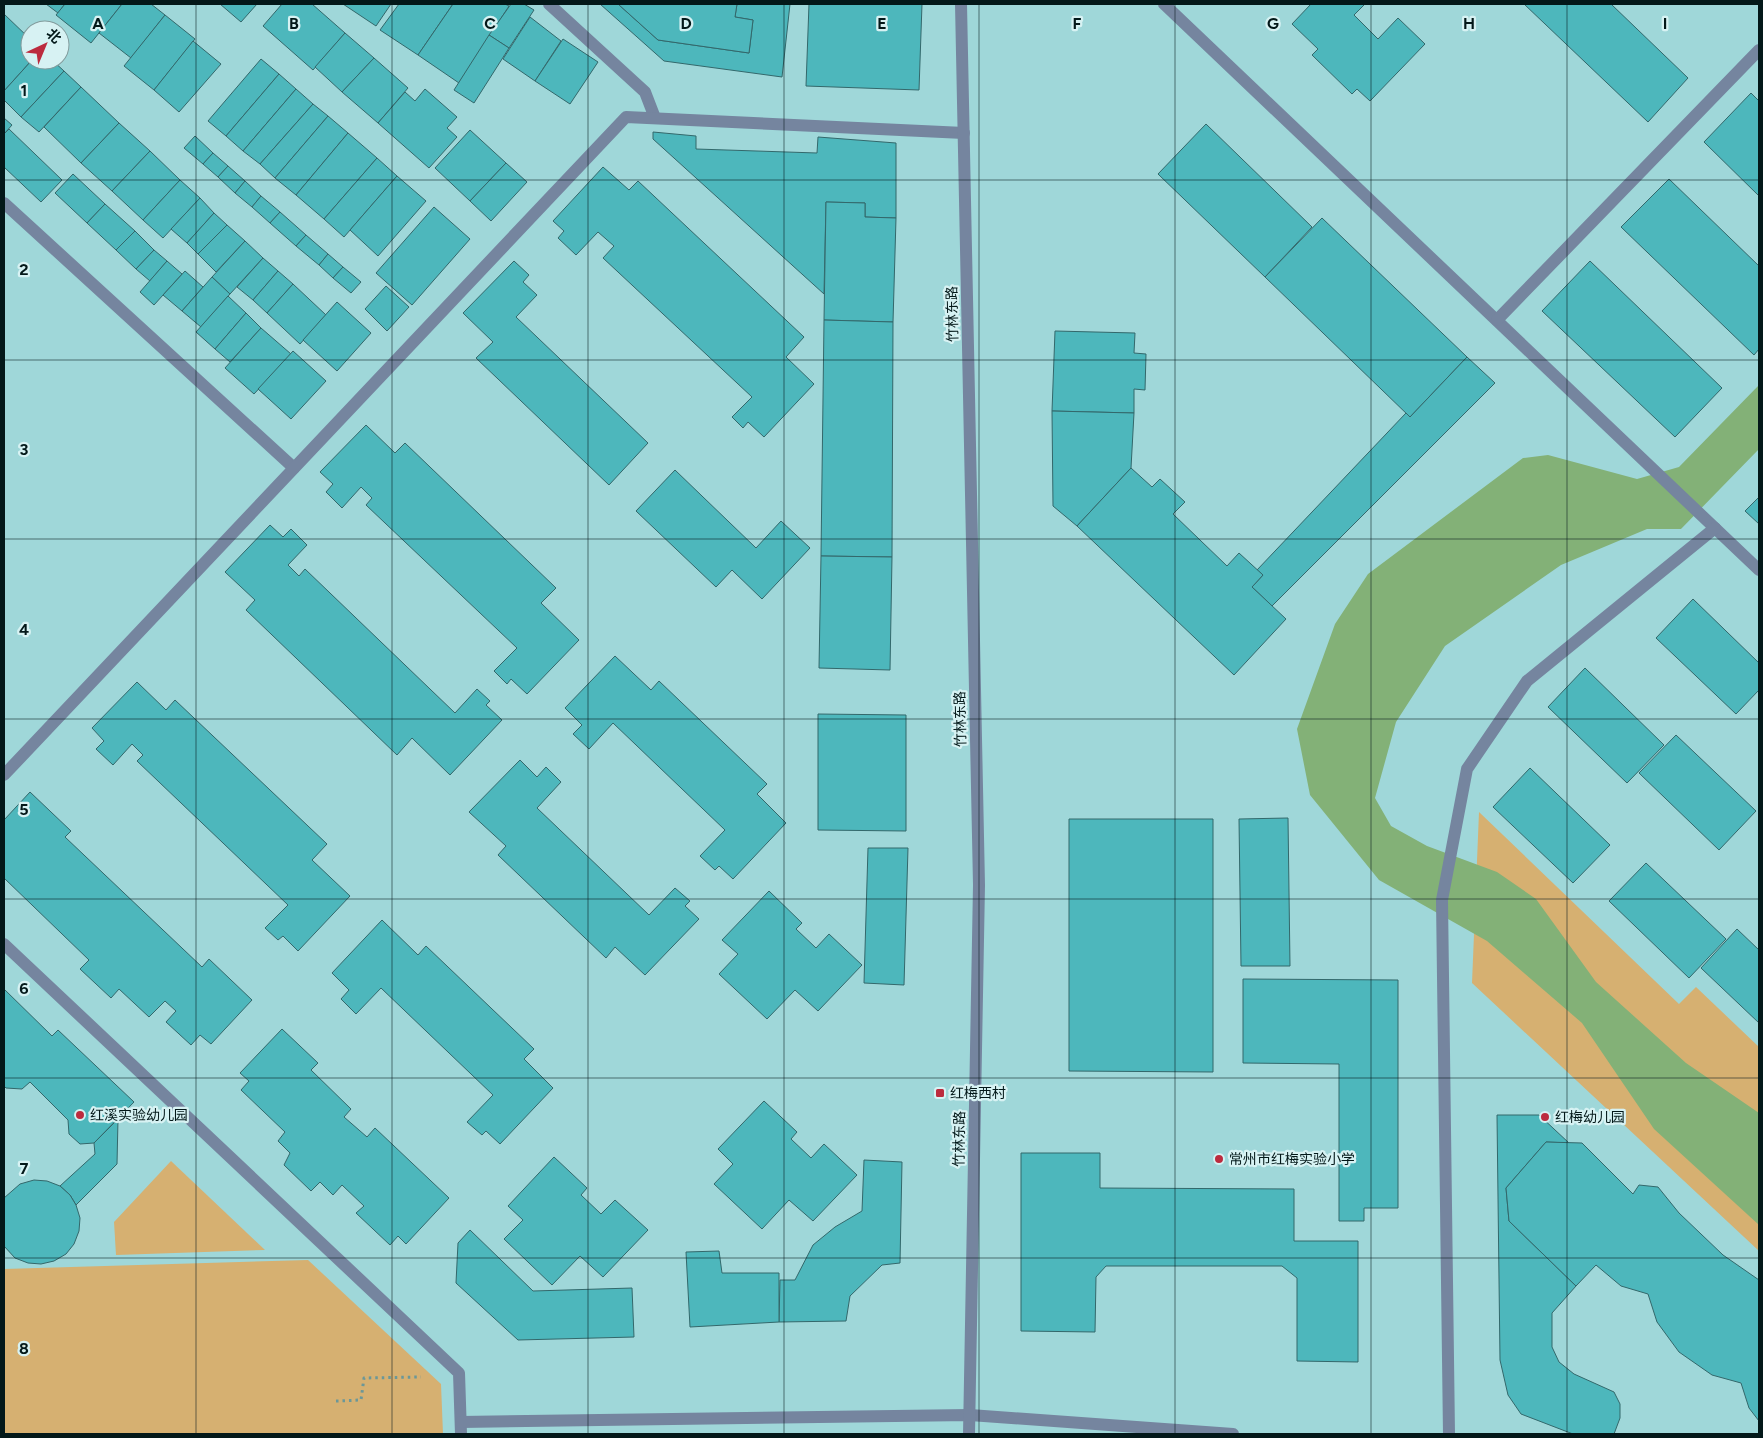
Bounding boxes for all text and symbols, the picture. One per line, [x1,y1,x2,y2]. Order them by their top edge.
text: A [92,14,104,33]
text: B [289,14,299,33]
text: C [484,14,496,33]
text: D [680,14,692,33]
text: E [877,14,887,33]
text: F [1073,14,1082,33]
text: G [1267,14,1279,33]
text: H [1463,14,1475,33]
text: I [1663,14,1667,33]
north arrow [20,20,70,70]
text: 北 [43,25,65,47]
text: 1 [21,81,27,100]
text: 2 [19,260,29,279]
street label: 竹林东路 [944,286,961,342]
text: 3 [20,440,29,459]
text: 4 [19,620,29,639]
street label: 竹林东路 [952,691,969,747]
text: 5 [19,800,29,819]
text: 6 [19,979,29,998]
place label: 红梅西村 [950,1085,1006,1102]
marker: 红梅西村 [934,1087,946,1099]
place label: 红溪实验幼儿园 [90,1107,188,1124]
marker: 红溪实验幼儿园 [74,1109,86,1121]
place label: 红梅幼儿园 [1555,1109,1625,1126]
street label: 竹林东路 [951,1111,968,1167]
marker: 红梅幼儿园 [1539,1111,1551,1123]
place label: 常州市红梅实验小学 [1229,1151,1355,1168]
marker: 常州市红梅实验小学 [1213,1153,1225,1165]
text: 7 [20,1159,29,1178]
text: 8 [19,1339,29,1358]

